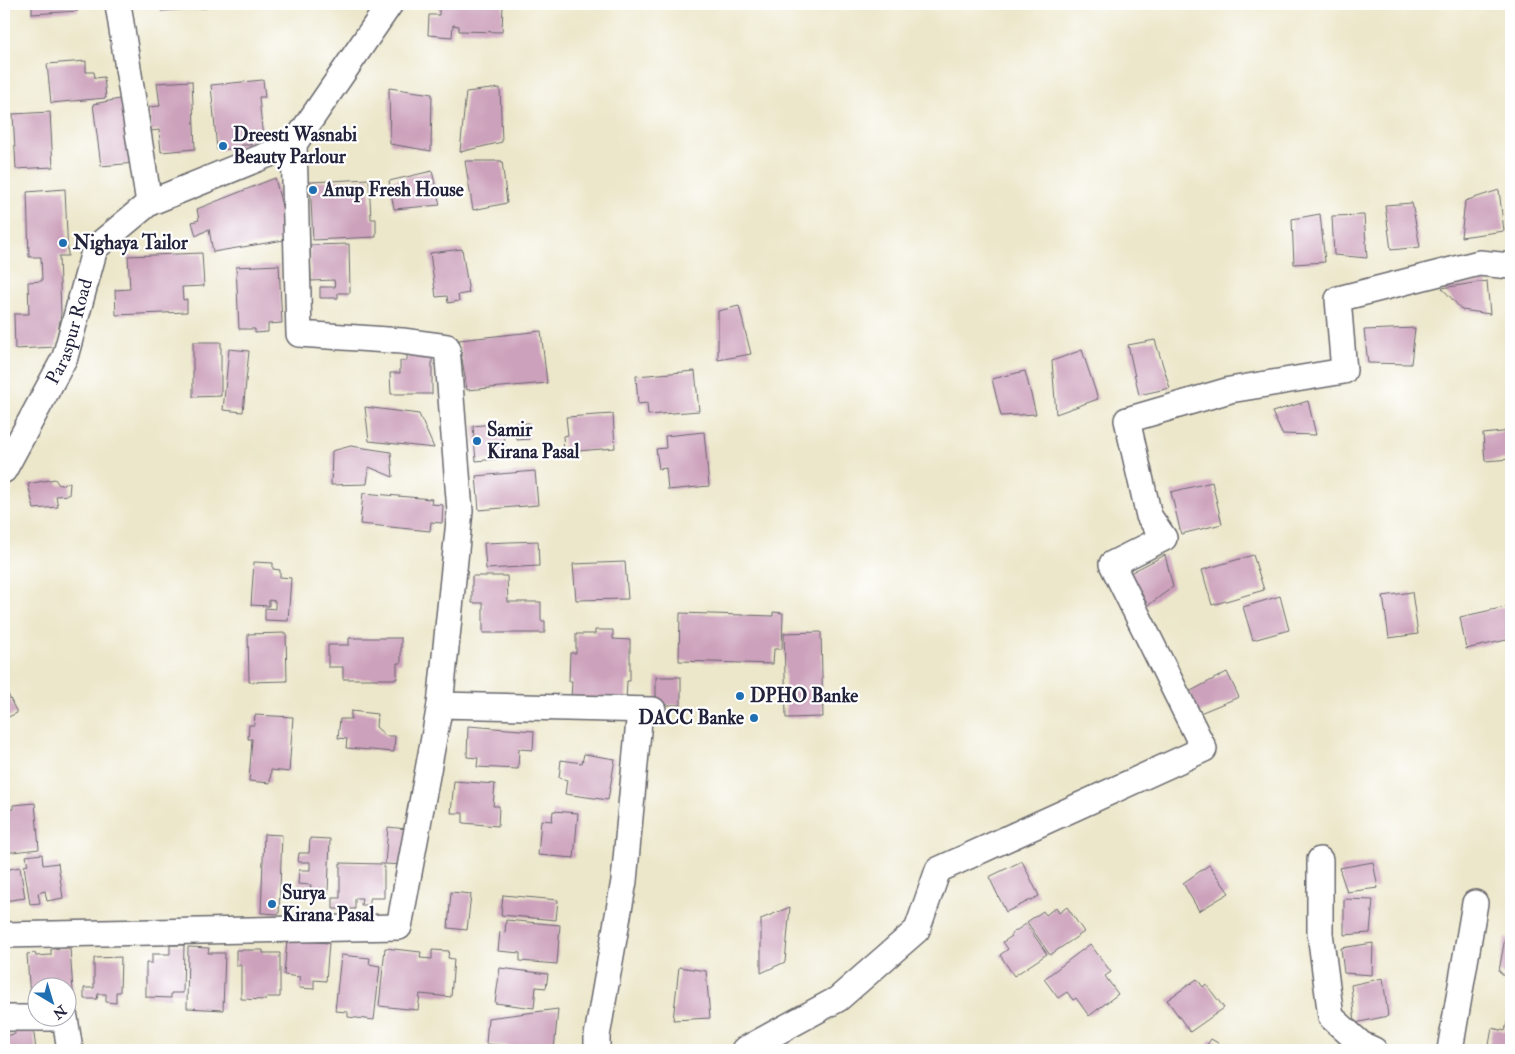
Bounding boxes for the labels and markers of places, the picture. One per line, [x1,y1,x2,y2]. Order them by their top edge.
place label: Dreesti Wasnabi Beauty Parlour [233,123,357,170]
marker: Dreesti Wasnabi Beauty Parlour [217,140,229,152]
place label: Anup Fresh House [322,178,464,203]
marker: Anup Fresh House [307,184,319,196]
place label: Nighaya Tailor [72,231,189,256]
marker: Nighaya Tailor [57,237,69,249]
place label: Samir Kirana Pasal [487,418,580,464]
marker: Samir Kirana Pasal [471,435,483,447]
place label: DPHO Banke [750,684,858,708]
marker: DPHO Banke [734,690,746,702]
place label: DACC Banke [638,706,744,730]
marker: DACC Banke [748,712,760,724]
place label: Surya Kirana Pasal [282,881,375,927]
marker: Surya Kirana Pasal [266,898,278,910]

